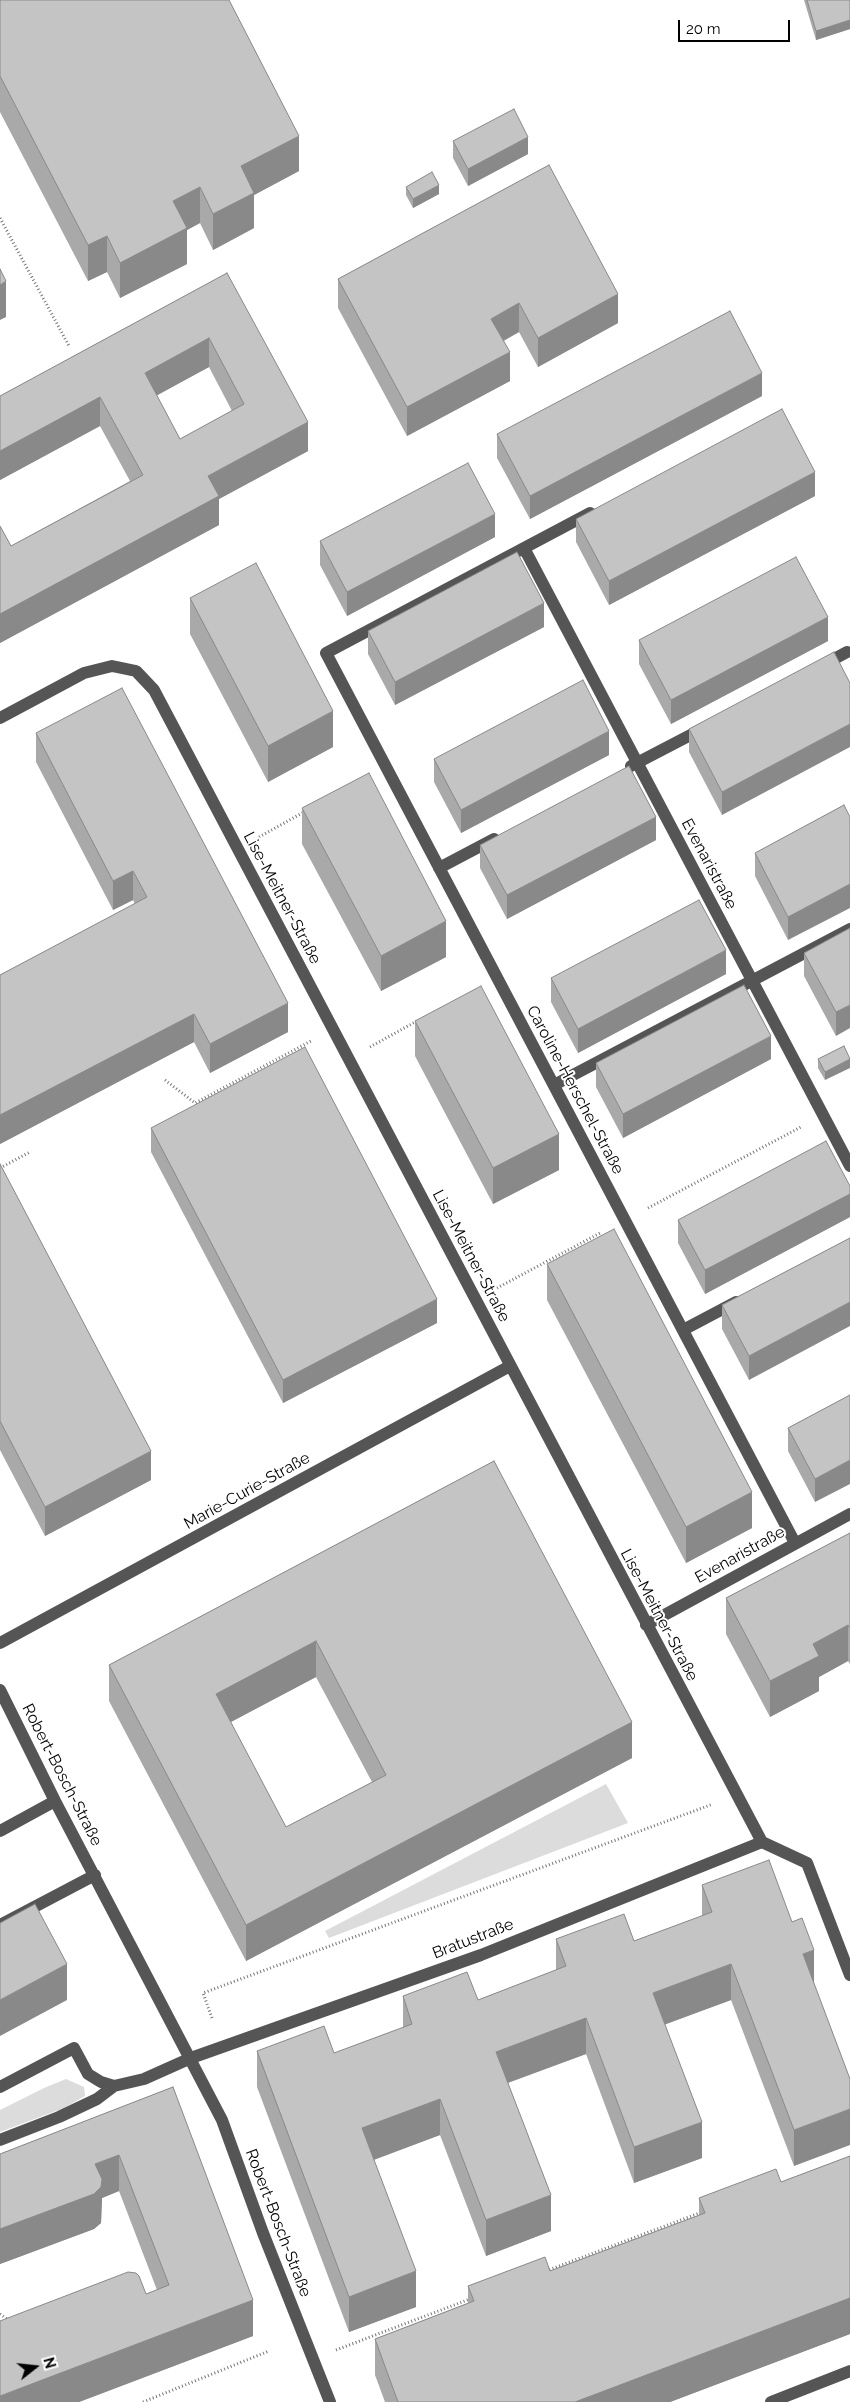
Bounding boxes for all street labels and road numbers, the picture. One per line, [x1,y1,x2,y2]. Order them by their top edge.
street label: Evenaristraße [677,815,741,913]
street label: Lise-Meitner-Straße [239,829,325,967]
street label: Caroline-Herschel-Straße [522,1002,628,1178]
street label: Lise-Meitner-Straße [428,1187,514,1325]
street label: Marie-Curie-Straße [181,1448,313,1534]
street label: Evenaristraße [692,1522,788,1588]
street label: Lise-Meitner-Straße [616,1546,702,1684]
street label: Robert-Bosch-Straße [18,1701,106,1849]
street label: Bratustraße [430,1915,516,1963]
street label: Robert-Bosch-Straße [241,2146,315,2300]

